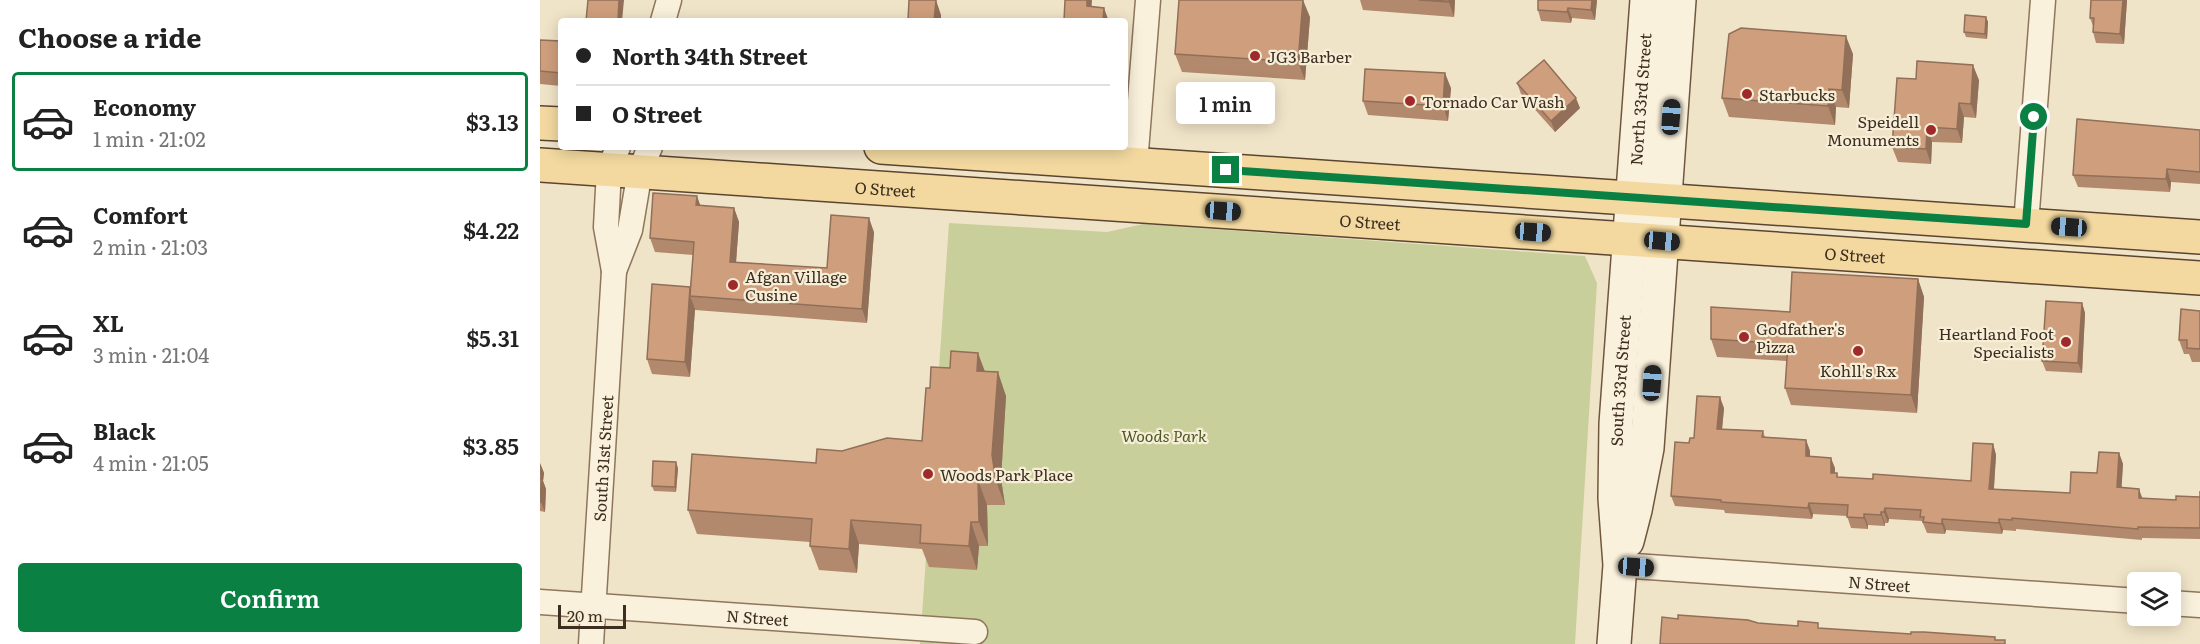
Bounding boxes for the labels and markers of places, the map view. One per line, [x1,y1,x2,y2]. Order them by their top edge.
place label: JG3 Barber [1267,44,1352,68]
marker: JG3 Barber [1248,49,1262,63]
place label: Starbucks [1759,82,1835,106]
marker: Starbucks [1740,87,1754,101]
place label: Tornado Car Wash [1422,89,1565,113]
marker: Tornado Car Wash [1403,94,1417,108]
place label: Speidell Monuments [1827,109,1919,151]
marker: Speidell Monuments [1924,123,1938,137]
place label: Afgan Village Cusine [745,264,847,306]
marker: Afgan Village Cusine [726,278,740,292]
place label: Godfather's Pizza [1756,316,1845,358]
place label: Heartland Foot Specialists [1938,321,2055,363]
marker: Godfather's Pizza [1737,330,1751,344]
marker: Heartland Foot Specialists [2059,335,2073,349]
marker: Kohll's Rx [1851,344,1865,358]
place label: Kohll's Rx [1820,358,1897,382]
place label: Woods Park Place [940,462,1073,486]
marker: Woods Park Place [921,467,935,481]

